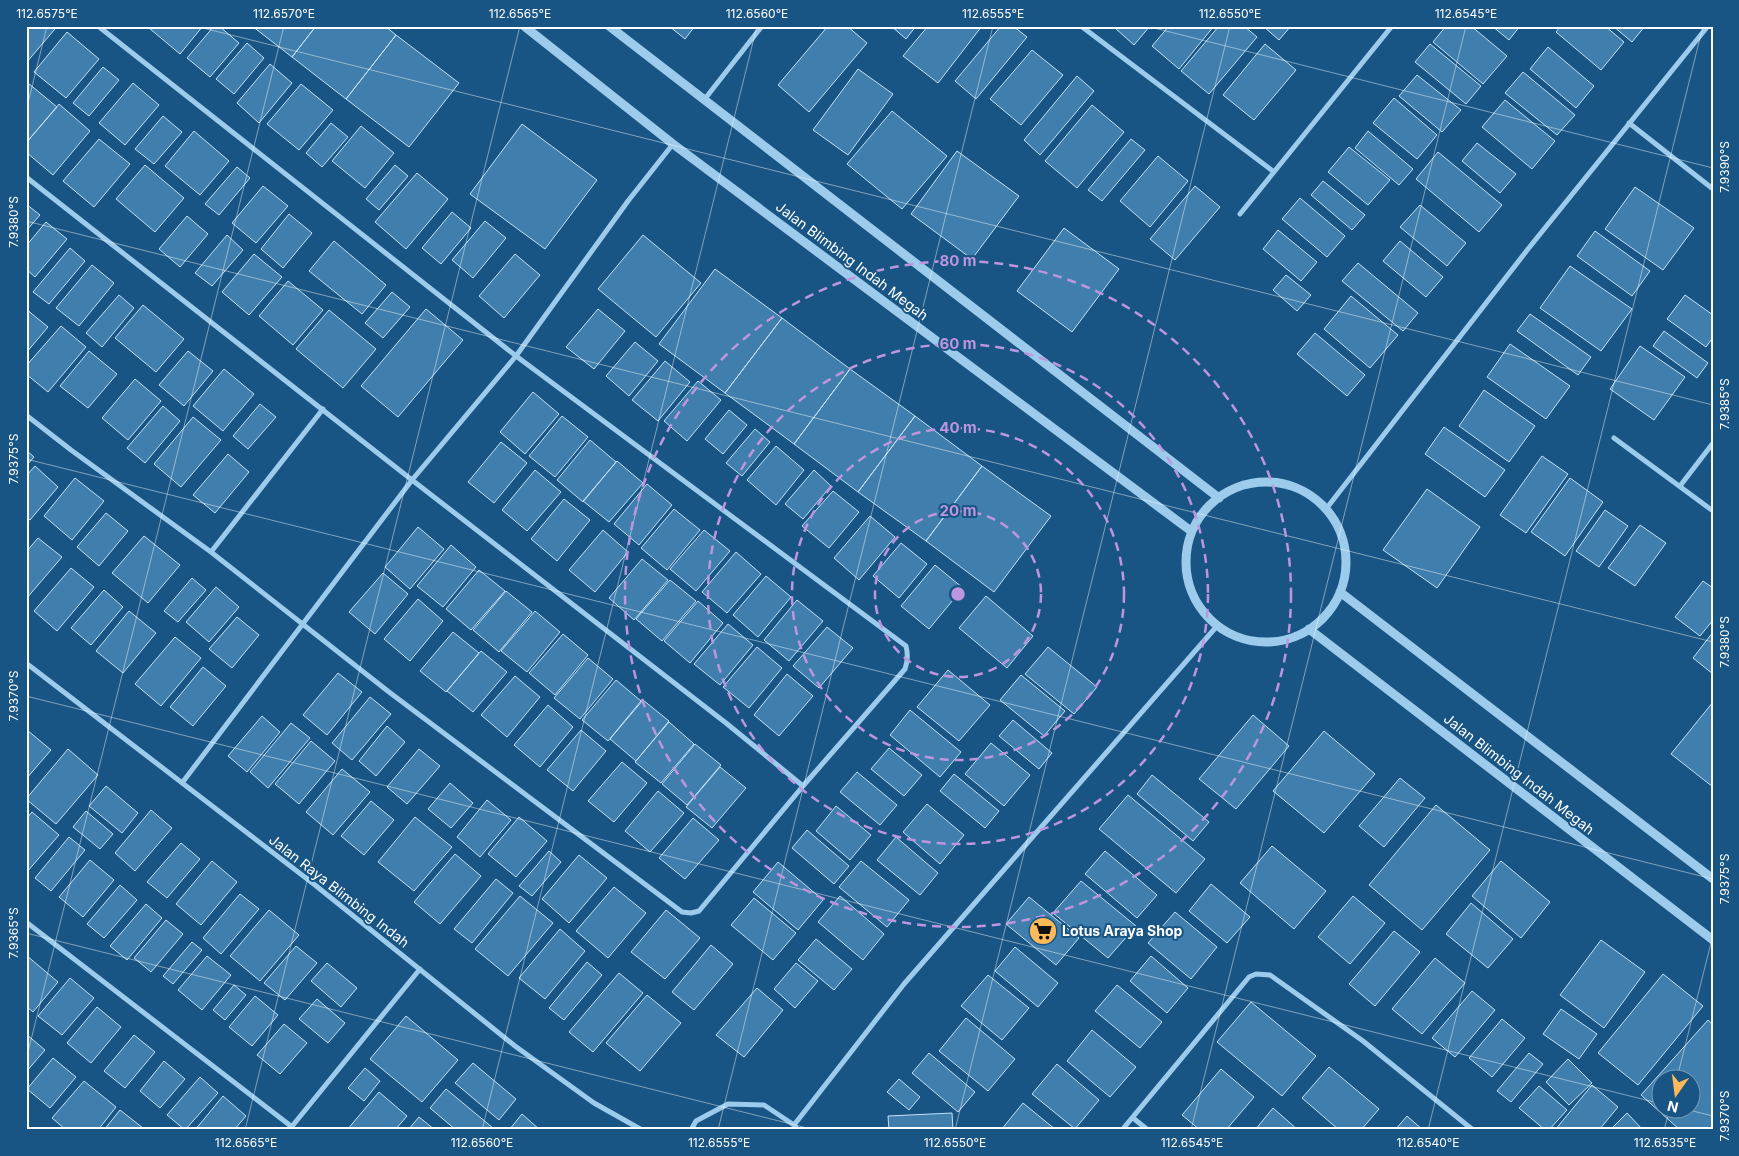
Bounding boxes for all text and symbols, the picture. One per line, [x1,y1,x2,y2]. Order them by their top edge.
text: 112.6575°E [16,6,78,21]
text: 112.6570°E [253,6,315,21]
text: 112.6565°E [489,6,551,21]
text: 112.6560°E [726,6,788,21]
text: 112.6555°E [962,6,1024,21]
text: 112.6550°E [1199,6,1261,21]
text: 112.6545°E [1435,6,1497,21]
text: 7.9390°S [1717,141,1732,193]
text: 7.9380°S [6,196,21,248]
street label: Jalan Blimbing Indah Megah [773,198,932,324]
text: 80 m [939,251,977,270]
text: 60 m [939,334,977,353]
text: 7.9385°S [1717,378,1732,430]
text: 40 m [939,418,977,437]
text: 7.9375°S [6,433,21,484]
text: 20 m [940,501,976,520]
centre of rings [949,585,967,603]
text: 7.9380°S [1717,616,1732,668]
text: 7.9370°S [6,670,21,721]
street label: Jalan Blimbing Indah Megah [1441,709,1598,838]
street label: Jalan Raya Blimbing Indah [266,831,413,951]
text: 7.9375°S [1717,853,1732,904]
text: 7.9365°S [6,907,21,959]
supermarket icon: Lotus Araya Shop [1028,916,1058,946]
place label: Lotus Araya Shop [1062,922,1183,939]
north arrow [1652,1068,1702,1118]
text: 7.9370°S [1717,1090,1732,1141]
text: N [1666,1098,1680,1117]
text: 112.6565°E [215,1135,277,1150]
text: 112.6560°E [451,1135,513,1150]
text: 112.6555°E [688,1135,750,1150]
text: 112.6550°E [924,1135,986,1150]
text: 112.6545°E [1161,1135,1223,1150]
text: 112.6540°E [1397,1135,1459,1150]
text: 112.6535°E [1634,1135,1696,1150]

